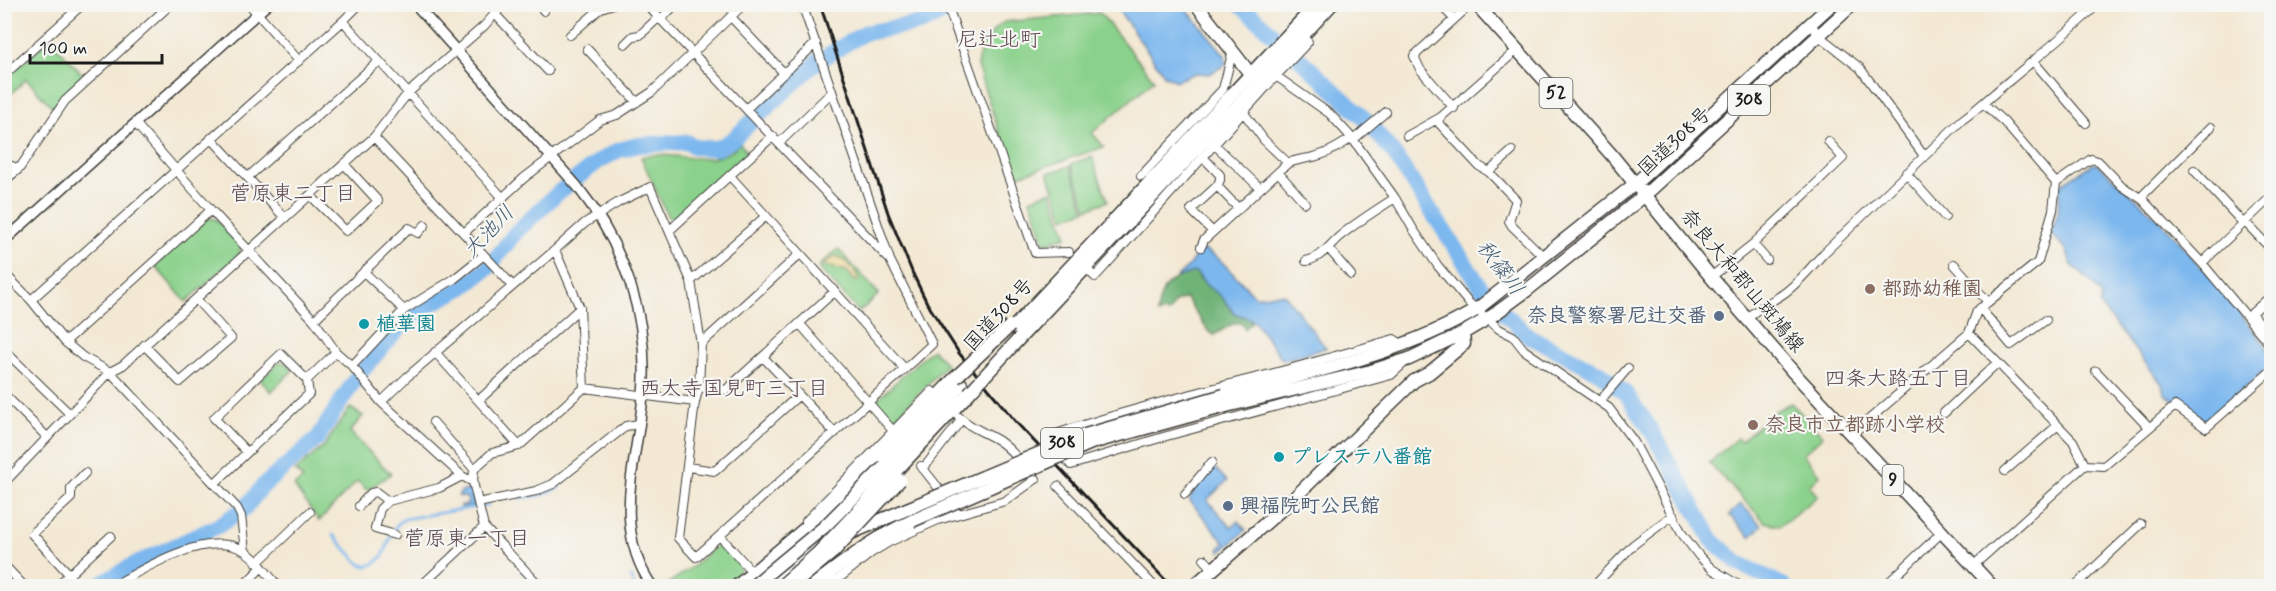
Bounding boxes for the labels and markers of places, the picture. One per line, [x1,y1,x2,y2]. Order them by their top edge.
place label: 都跡幼稚園 [1882,276,1982,303]
marker: 都跡幼稚園 [1863,282,1877,296]
place label: 奈良警察署尼辻交番 [1527,303,1707,330]
marker: 奈良警察署尼辻交番 [1712,309,1726,323]
place label: 植華園 [376,311,436,338]
marker: 植華園 [357,317,371,331]
place label: 奈良市立都跡小学校 [1765,412,1945,439]
marker: 奈良市立都跡小学校 [1746,418,1760,432]
place label: プレステ八番館 [1291,444,1432,471]
marker: プレステ八番館 [1272,450,1286,464]
place label: 興福院町公民館 [1240,493,1380,520]
marker: 興福院町公民館 [1221,499,1235,513]

